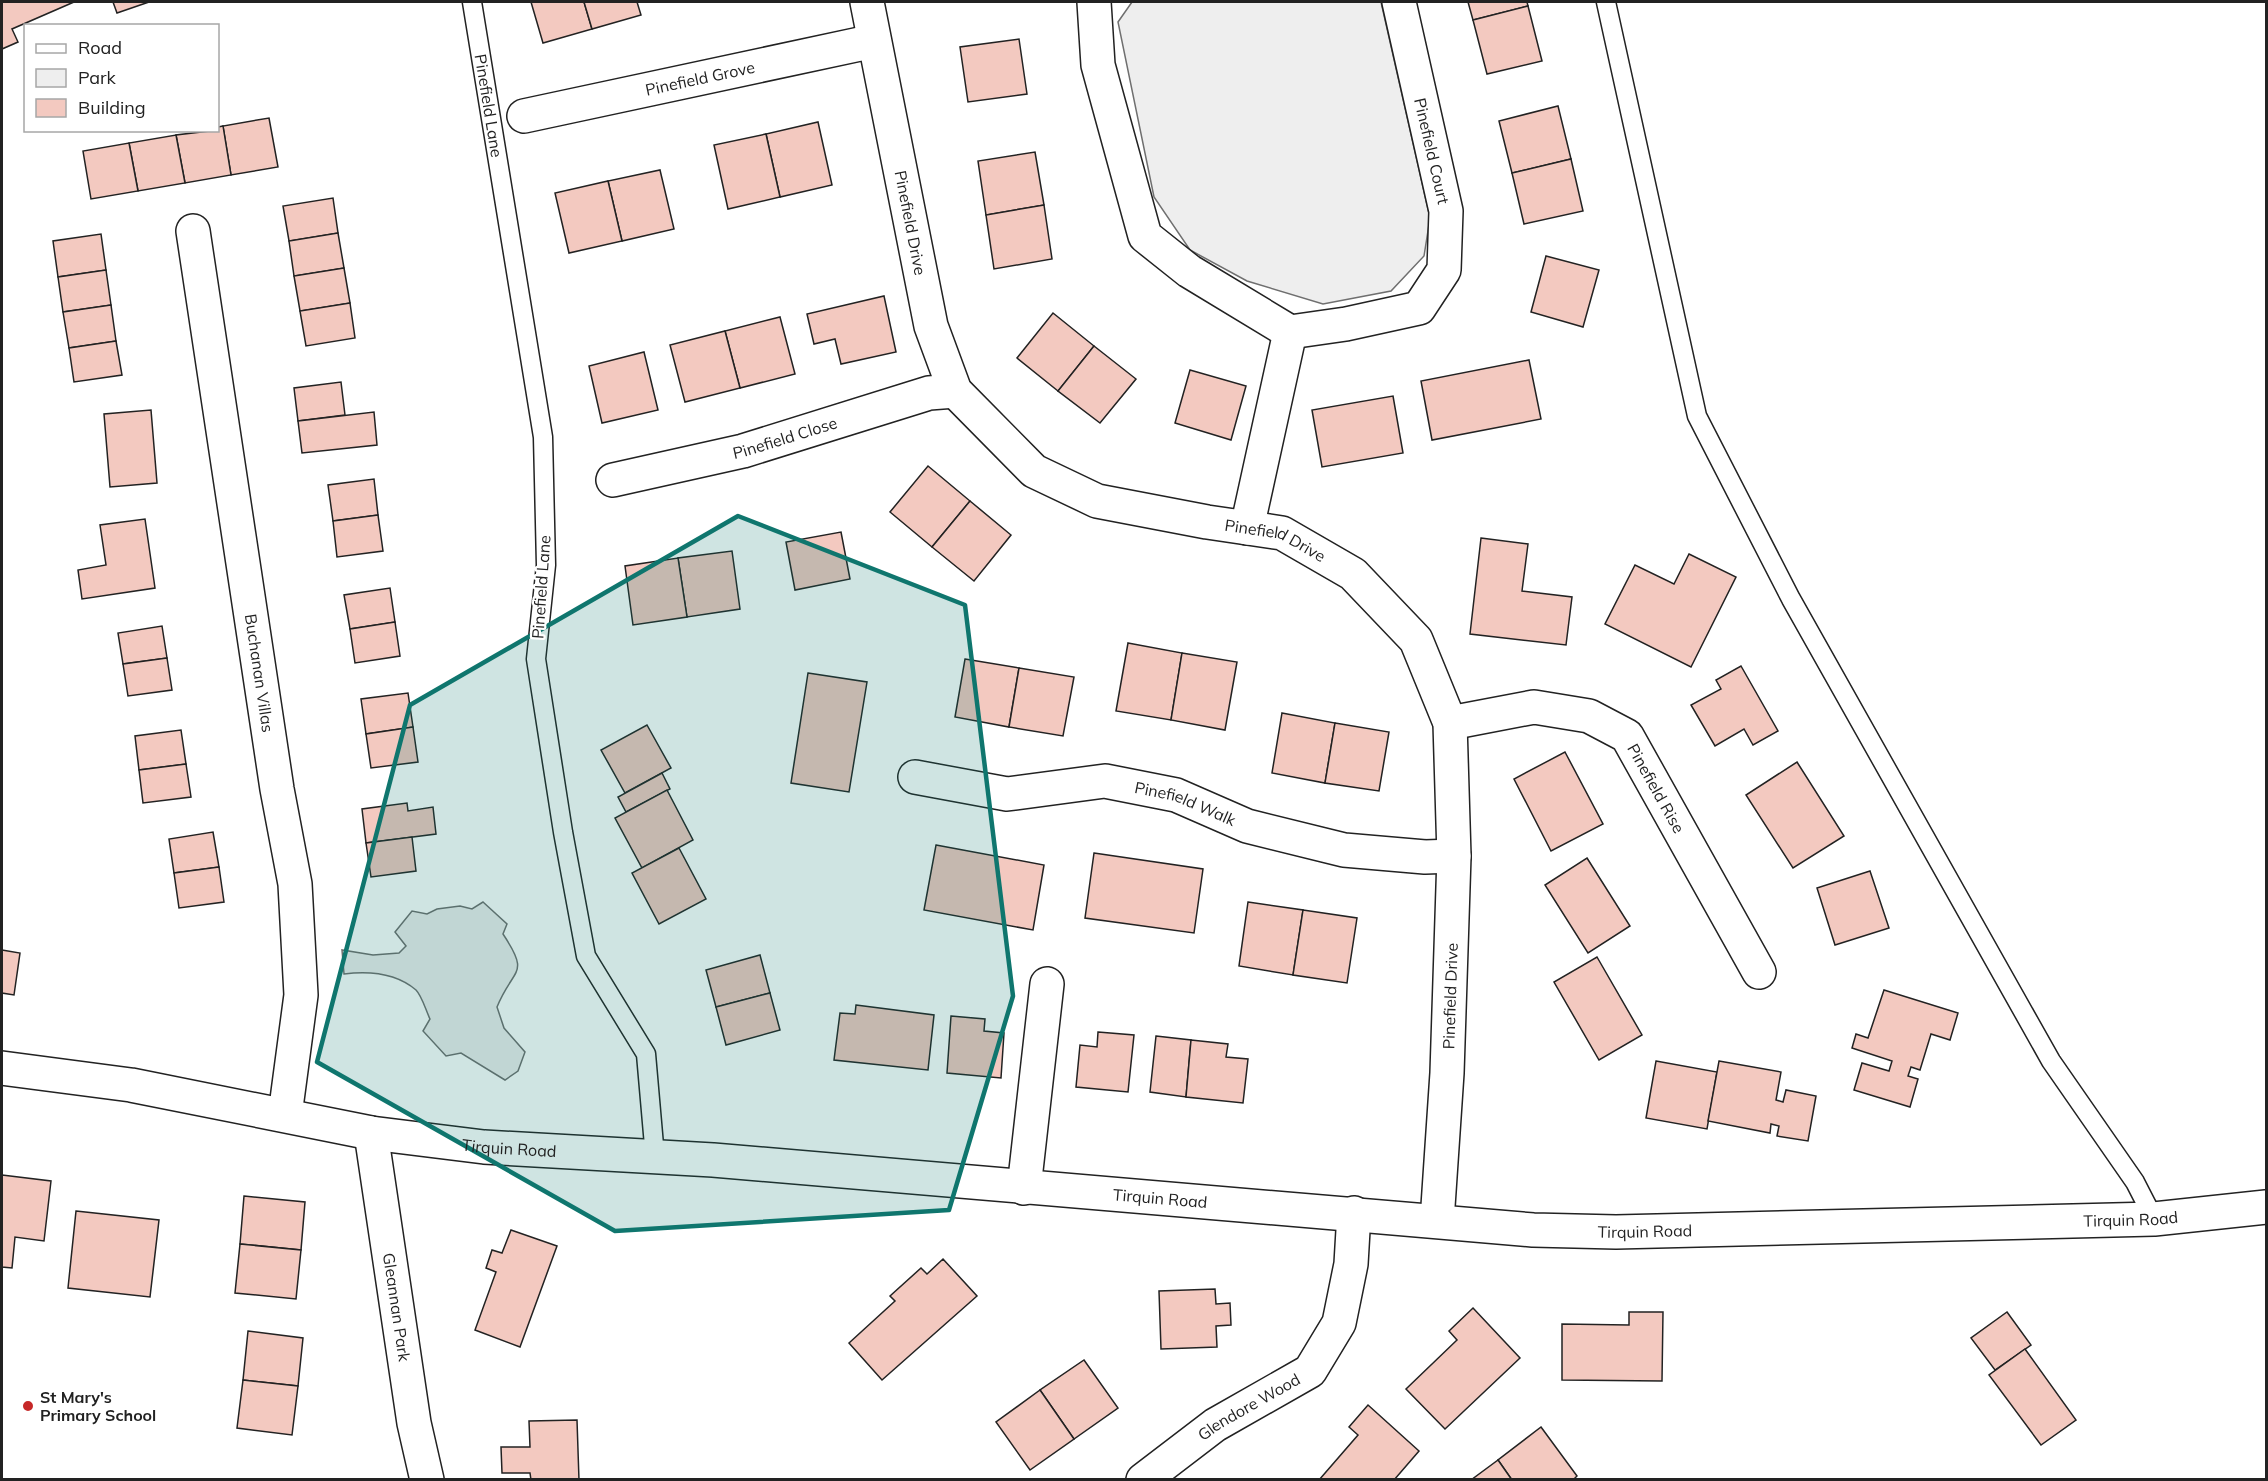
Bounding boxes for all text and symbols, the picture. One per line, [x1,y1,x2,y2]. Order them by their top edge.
legend [24,24,219,132]
text: Road [78,36,122,59]
street label: Pinefield Lane [471,53,507,159]
street label: Pinefield Grove [643,57,757,100]
text: Park [78,66,117,89]
text: Building [78,96,146,119]
street label: Pinefield Court [1410,96,1454,206]
street label: Pinefield Drive [890,169,931,277]
street label: Pinefield Close [731,412,840,463]
street label: Pinefield Drive [1223,515,1329,566]
street label: Pinefield Lane [527,534,555,640]
street label: Buchanan Villas [241,612,278,734]
street label: Pinefield Rise [1623,740,1689,836]
street label: Pinefield Walk [1133,777,1240,830]
street label: Pinefield Drive [1438,942,1462,1050]
street label: Tirquin Road [461,1134,557,1161]
street label: Tirquin Road [1112,1184,1208,1212]
street label: Tirquin Road [2083,1206,2179,1231]
street label: Tirquin Road [1597,1220,1692,1242]
street label: Gleannan Park [379,1251,415,1363]
street label: Glendore Wood [1193,1369,1304,1445]
place label: St Mary's Primary School [40,1387,156,1425]
marker: St Mary's Primary School [21,1399,35,1413]

